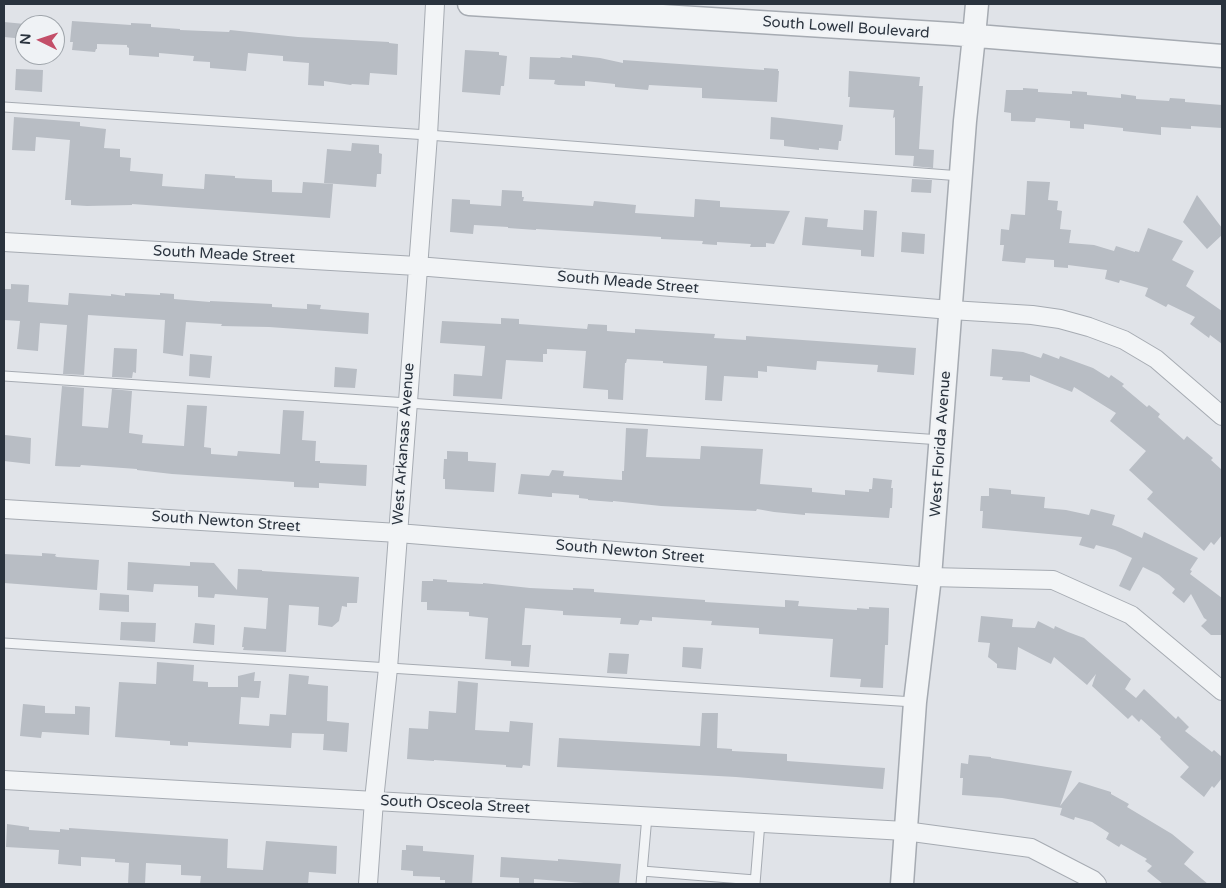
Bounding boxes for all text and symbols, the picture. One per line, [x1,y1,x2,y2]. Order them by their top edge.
street label: South Lowell Boulevard [762,13,930,43]
north arrow [15,15,65,65]
text: N [17,33,34,45]
street label: South Meade Street [153,242,295,268]
street label: South Meade Street [556,268,700,298]
street label: West Arkansas Avenue [389,362,419,526]
street label: West Florida Avenue [927,370,955,518]
street label: South Newton Street [151,508,301,536]
street label: South Newton Street [555,537,705,567]
street label: South Osceola Street [380,792,530,818]

